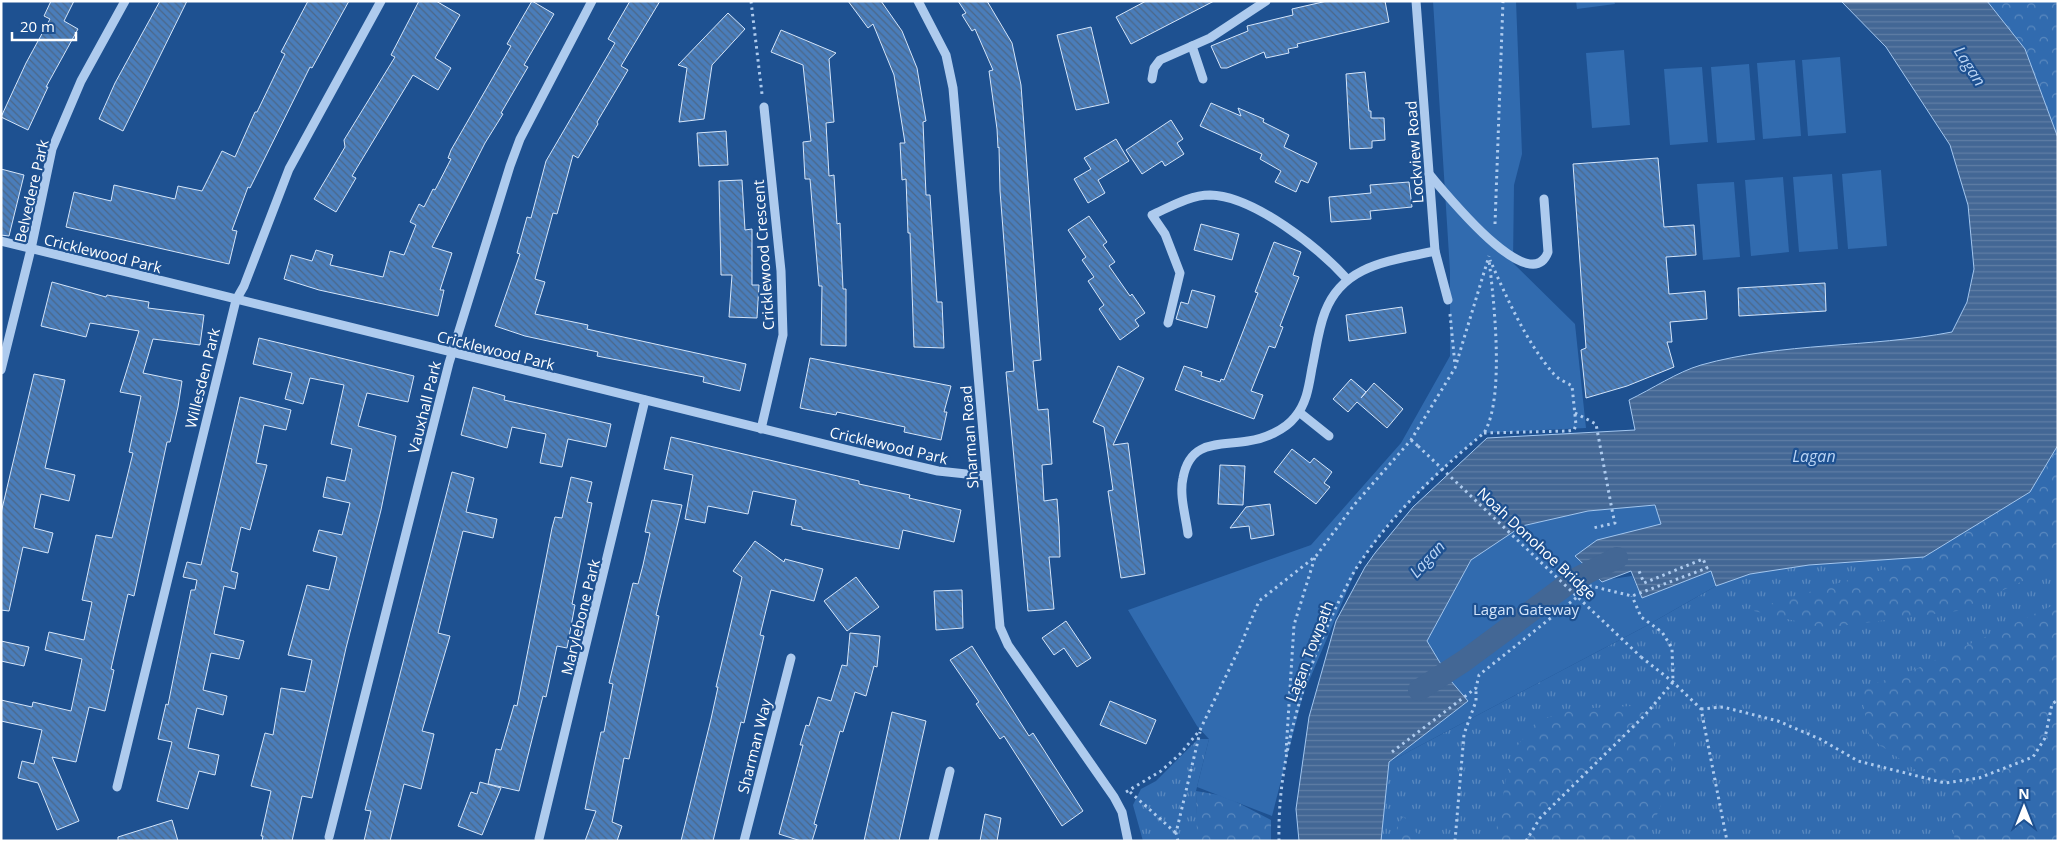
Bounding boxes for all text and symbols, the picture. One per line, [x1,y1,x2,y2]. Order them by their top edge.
scale bar [12,10,76,42]
text: 20 m [20,16,55,36]
water label: Lagan [1949,42,1991,90]
street label: Lockview Road [1400,100,1428,204]
street label: Belvedere Park [9,137,53,245]
street label: Cricklewood Crescent [748,179,778,331]
street label: Cricklewood Park [42,229,164,277]
street label: Willesden Park [180,326,224,430]
street label: Cricklewood Park [435,326,557,374]
street label: Vauxhall Park [403,359,445,455]
street label: Sharman Road [955,385,983,489]
street label: Cricklewood Park [828,422,950,468]
water label: Lagan [1792,445,1836,467]
street label: Noah Donohoe Bridge [1473,483,1601,603]
water label: Lagan [1404,536,1450,582]
street label: Marylebone Park [556,557,604,677]
street label: Lagan Towpath [1281,598,1337,704]
park label: Lagan Gateway [1473,599,1580,619]
street label: Sharman Way [733,696,776,795]
north arrow [1999,782,2049,832]
text: N [2018,784,2030,803]

